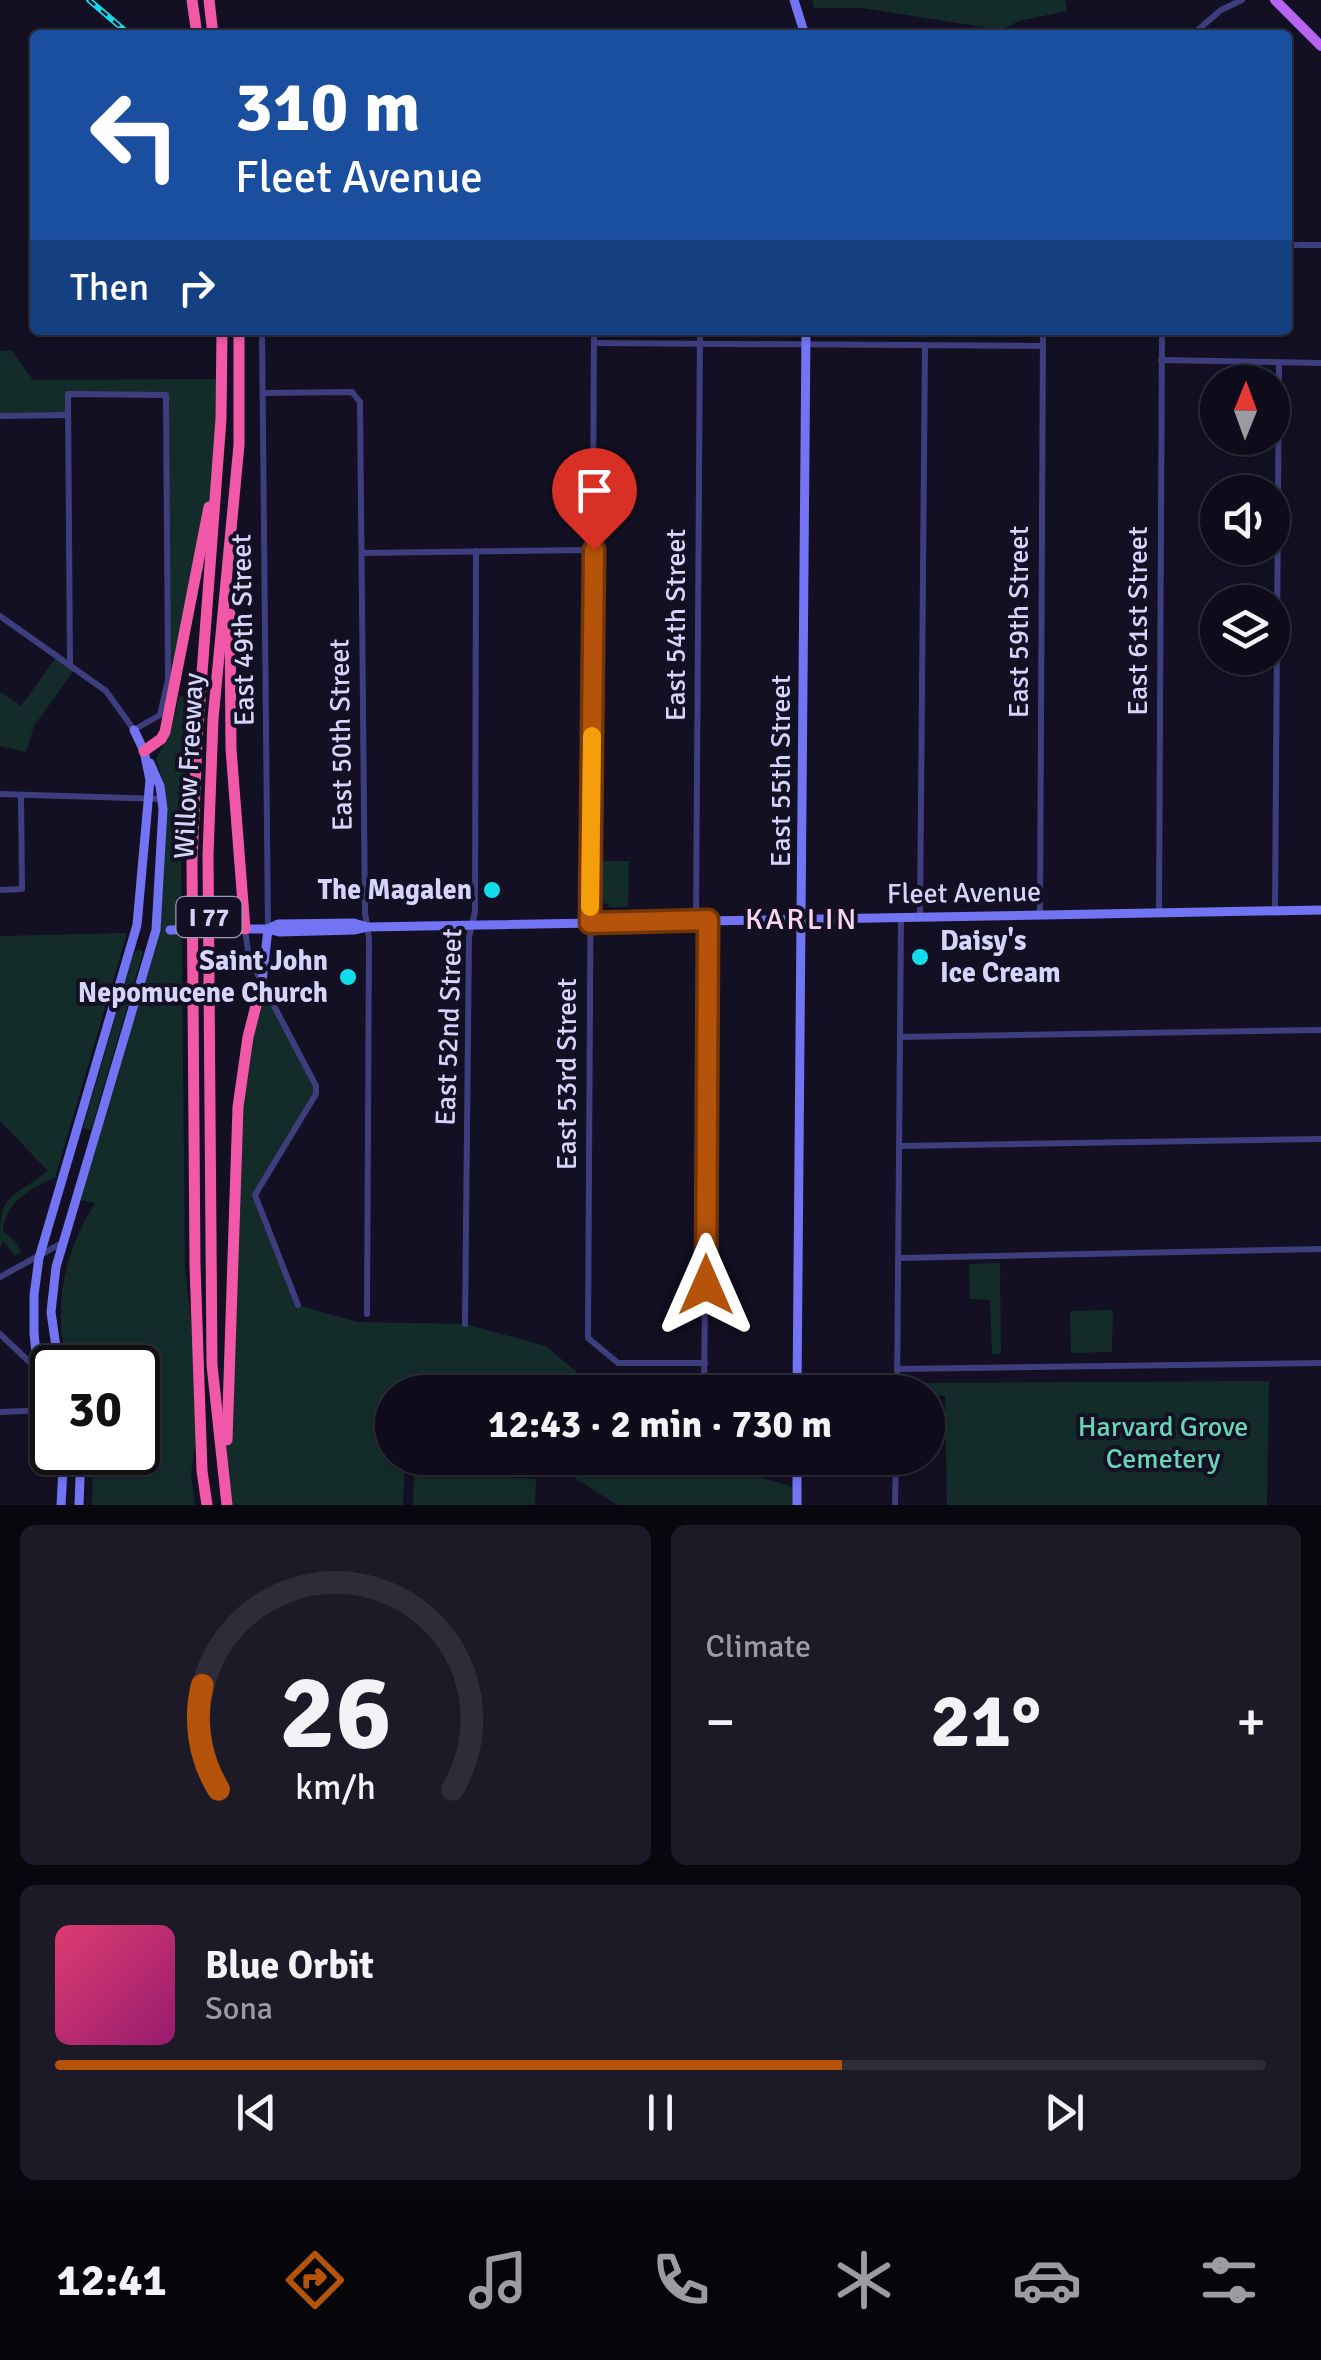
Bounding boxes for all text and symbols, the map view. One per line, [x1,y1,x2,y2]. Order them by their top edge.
text: 310 m [235,64,420,150]
icon: left [70,70,200,200]
text: Fleet Avenue [235,150,483,205]
icon: right [169,260,224,315]
text: Then [70,264,149,311]
north arrow [1200,365,1290,455]
map controls [1200,365,1290,675]
pin [552,448,637,551]
icon: arrive [567,463,622,518]
button: sound [1200,475,1290,565]
street label: East 59th Street [1002,526,1036,718]
street label: East 61st Street [1121,526,1155,716]
street label: East 54th Street [659,529,693,721]
street label: East 49th Street [224,533,262,727]
button: layers [1200,585,1290,675]
street label: East 50th Street [322,638,360,832]
street label: Willow Freeway [167,672,211,860]
street label: East 55th Street [764,675,798,867]
place label: The Magalen [318,873,472,907]
street label: Fleet Avenue [887,875,1041,911]
marker: The Magalen [481,879,503,901]
road number: I 77 [176,897,242,937]
district label: KARLIN [745,901,859,938]
place label: Daisy's Ice Cream [940,924,1061,990]
street label: East 52nd Street [429,928,469,1126]
place label: Saint John Nepomucene Church [78,944,328,1010]
marker: Daisy's Ice Cream [909,946,931,968]
marker: Saint John Nepomucene Church [337,966,359,988]
street label: East 53rd Street [550,978,584,1170]
position arrow [654,1233,758,1337]
speed limit sign: 30 [30,1345,160,1475]
text: 12:43 · 2 min · 730 m [488,1401,832,1448]
park label: Harvard Grove Cemetery [1078,1410,1248,1476]
text: Climate [706,1627,811,1666]
text: 26 [279,1649,391,1777]
text: 21° [930,1675,1041,1768]
text: − [706,1688,735,1756]
text: + [1236,1688,1266,1756]
text: km/h [295,1765,376,1809]
text: Blue Orbit [205,1942,374,1989]
text: Sona [205,1989,273,2028]
icon: previous [229,2085,284,2140]
icon: pause [633,2085,688,2140]
icon: next [1037,2085,1092,2140]
icon: directions [280,2245,350,2315]
icon: music [463,2245,533,2315]
icon: phone [646,2245,716,2315]
icon: climate [829,2245,899,2315]
icon: car [1012,2245,1082,2315]
icon: filters [1194,2245,1264,2315]
text: 12:41 [56,2253,167,2308]

